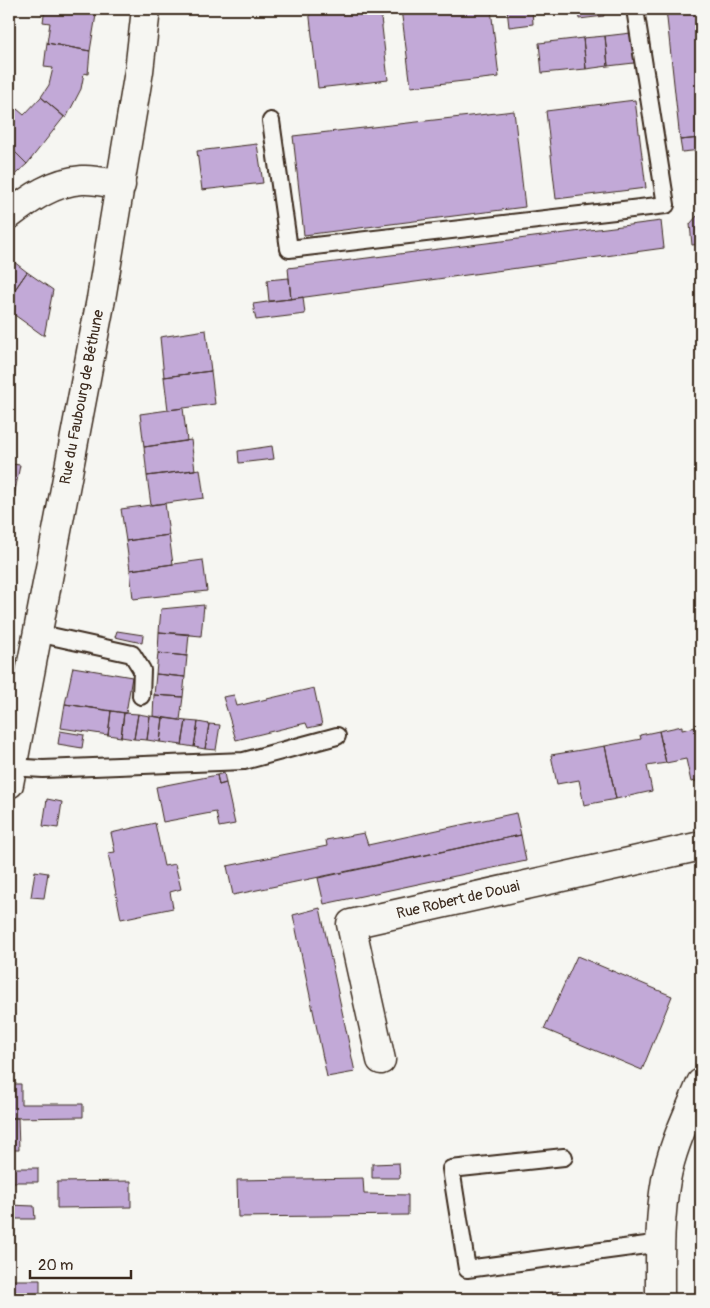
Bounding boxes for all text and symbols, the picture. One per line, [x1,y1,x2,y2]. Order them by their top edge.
street label: Rue du Faubourg de Béthune [56,307,108,486]
street label: Rue Robert de Douai [395,877,522,923]
scale bar [30,1248,131,1280]
text: 20 m [38,1256,73,1275]

